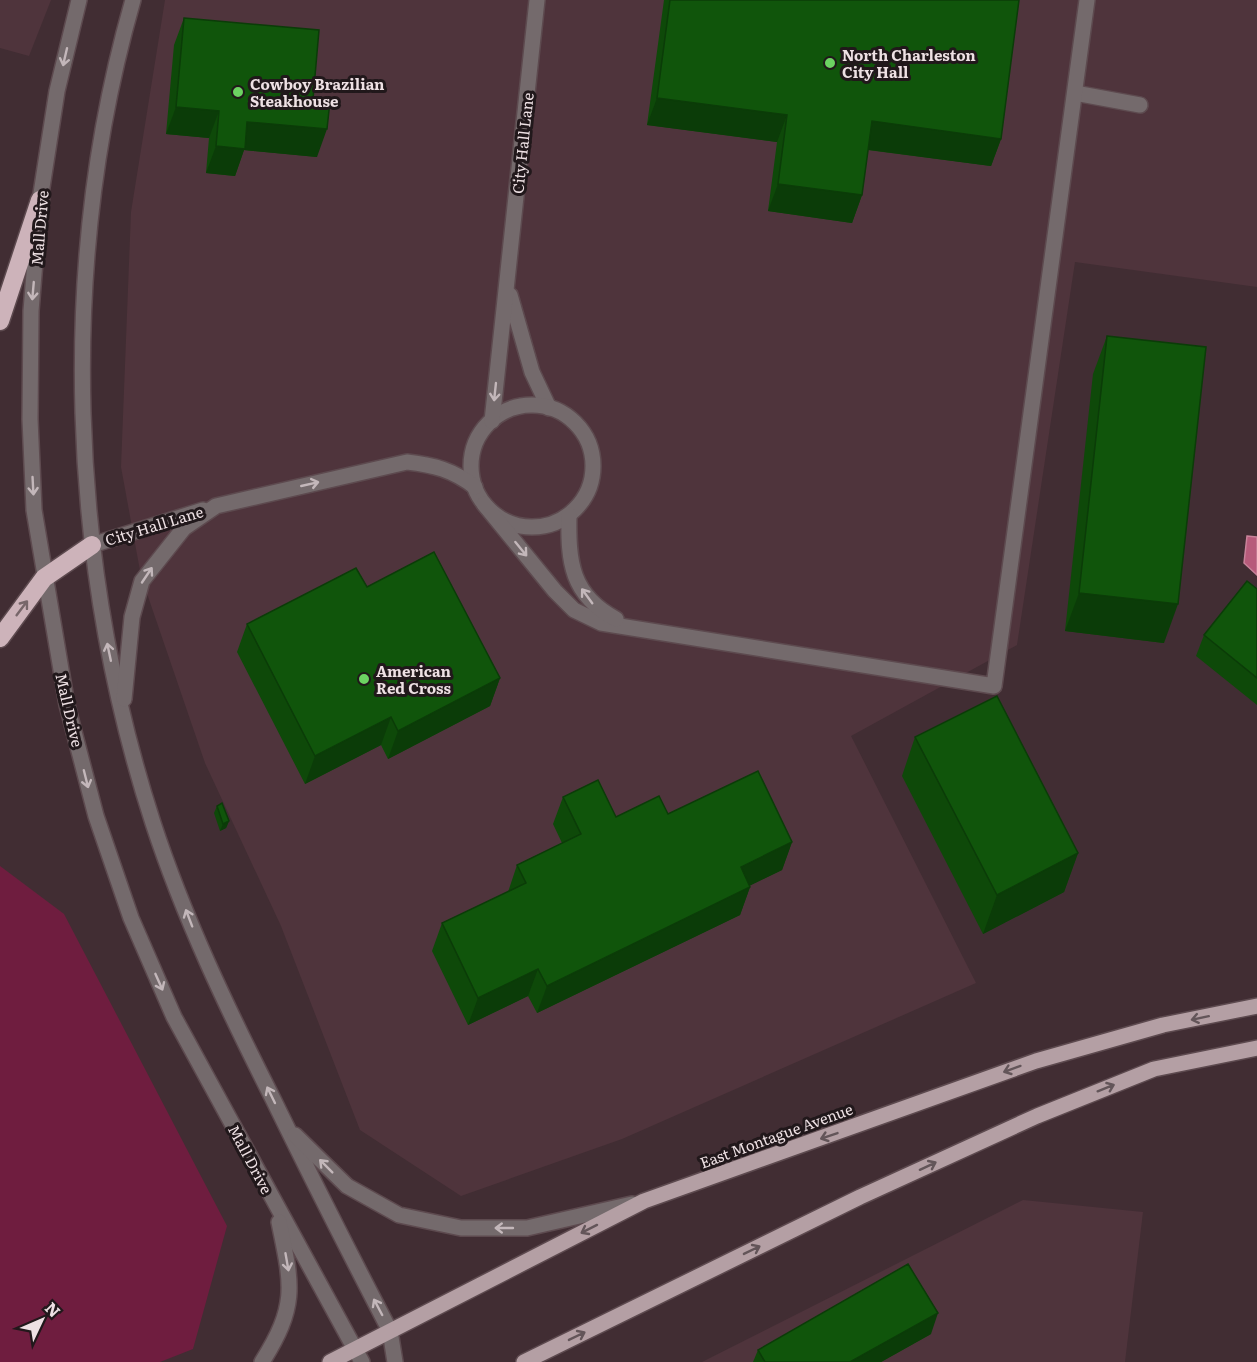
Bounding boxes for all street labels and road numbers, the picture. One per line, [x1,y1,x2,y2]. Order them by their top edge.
street label: City Hall Lane [505,91,539,195]
street label: Mall Drive [24,189,54,267]
street label: City Hall Lane [102,499,206,551]
street label: Mall Drive [50,671,90,749]
street label: East Montague Avenue [696,1097,856,1173]
street label: Mall Drive [223,1120,279,1198]

